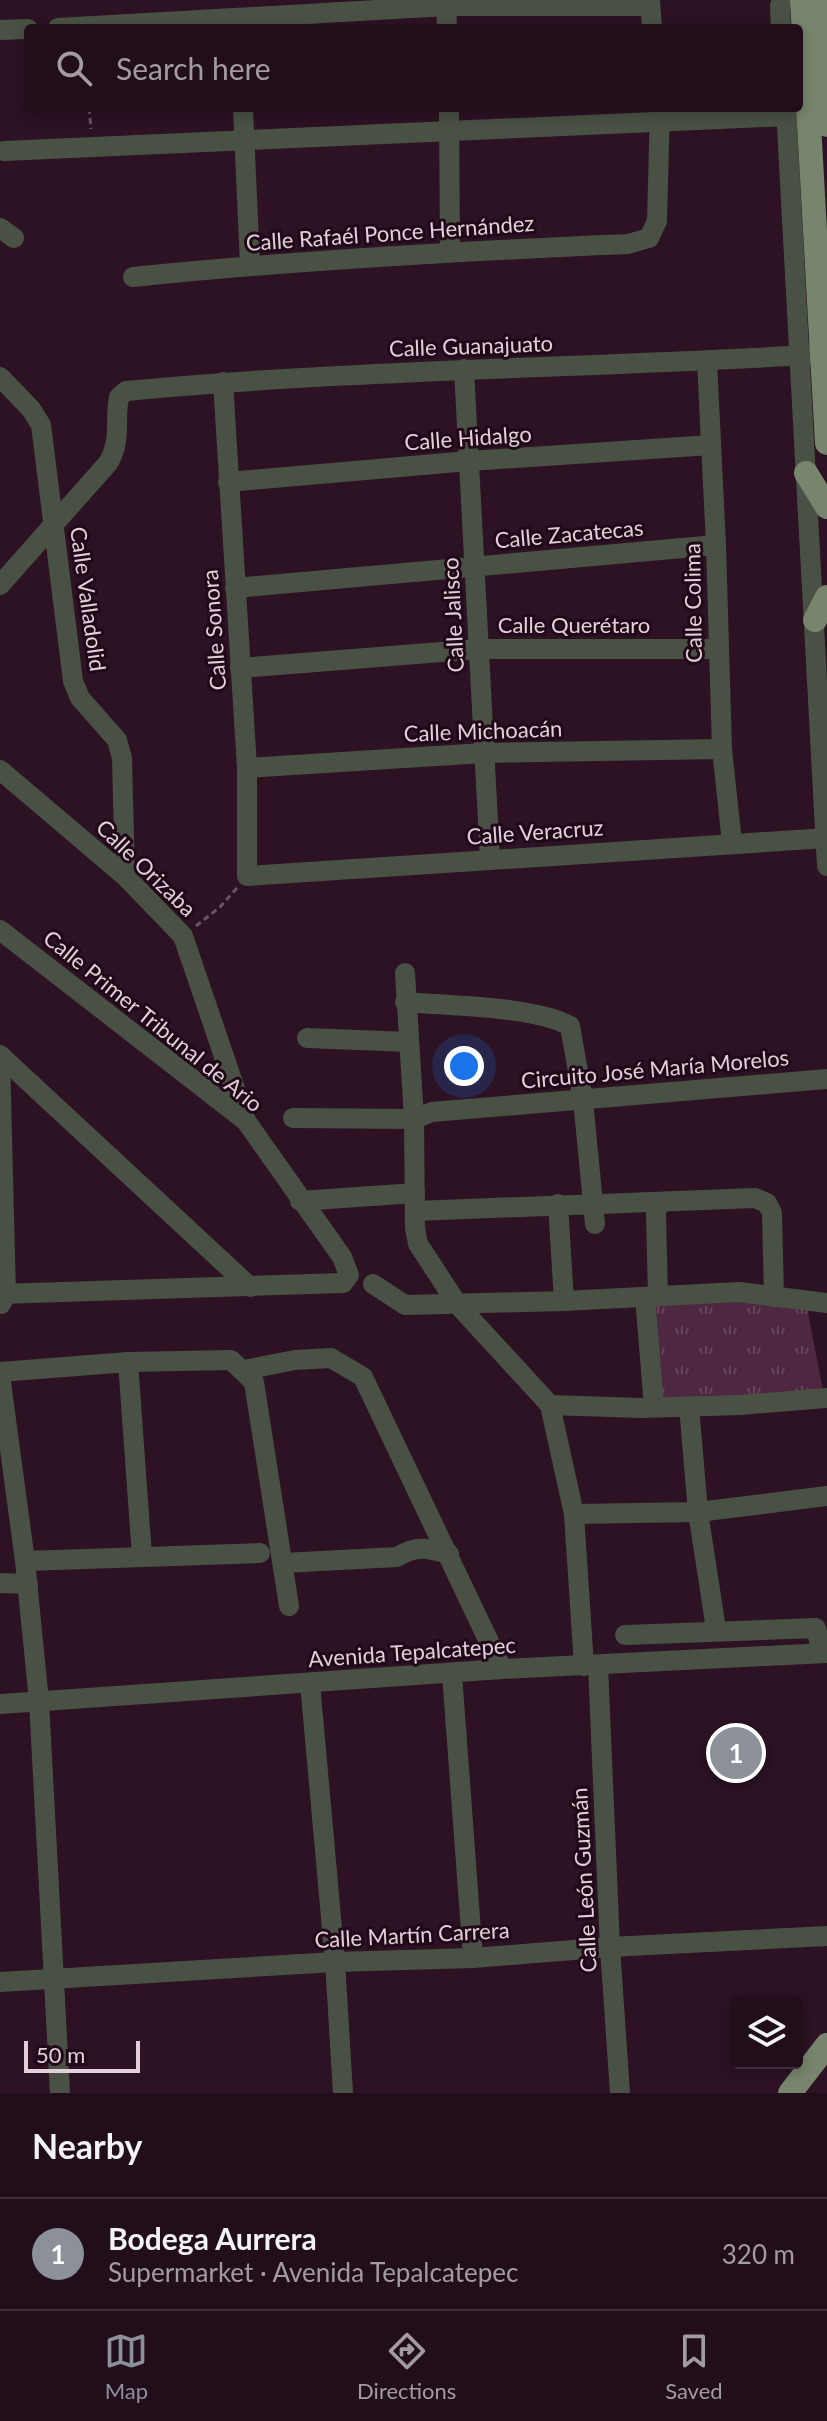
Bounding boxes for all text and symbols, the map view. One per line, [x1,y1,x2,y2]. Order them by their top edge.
search box [24,24,803,112]
icon: search [52,46,96,90]
text: Search here [116,50,271,86]
street label: Calle Rafaél Ponce Hernández [245,209,535,256]
street label: Calle Guanajuato [388,329,554,362]
street label: Calle Hidalgo [403,420,532,455]
street label: Calle Zacatecas [494,514,644,553]
street label: Calle Valladolid [65,525,112,673]
street label: Calle Colima [678,543,707,663]
street label: Calle Jalisco [436,557,469,673]
street label: Calle Sonora [196,569,231,691]
street label: Calle Querétaro [498,611,650,638]
street label: Calle Michoacán [403,714,563,747]
street label: Calle Orizaba [91,813,202,922]
street label: Calle Veracruz [466,813,604,850]
street label: Calle Primer Tribunal de Ario [38,924,268,1117]
street label: Circuito José María Morelos [520,1043,790,1094]
your location [444,1046,484,1086]
street label: Avenida Tepalcatepec [307,1631,517,1672]
pin: 1 [710,1723,762,1783]
street label: Calle León Guzmán [565,1787,602,1973]
street label: Calle Martín Carrera [314,1916,510,1953]
map controls [731,1997,803,2069]
button: layers [731,1997,803,2069]
scale bar [24,2037,140,2073]
text: 50 m [36,2041,85,2068]
text: Nearby [32,2125,143,2166]
text: Bodega Aurrera [108,2220,317,2256]
text: 1 [50,2238,66,2270]
text: 320 m [722,2238,795,2270]
text: Supermarket · Avenida Tepalcatepec [108,2256,518,2288]
tab: Map [104,2329,148,2404]
tab: Directions [357,2329,456,2404]
tab: Saved [665,2329,723,2404]

